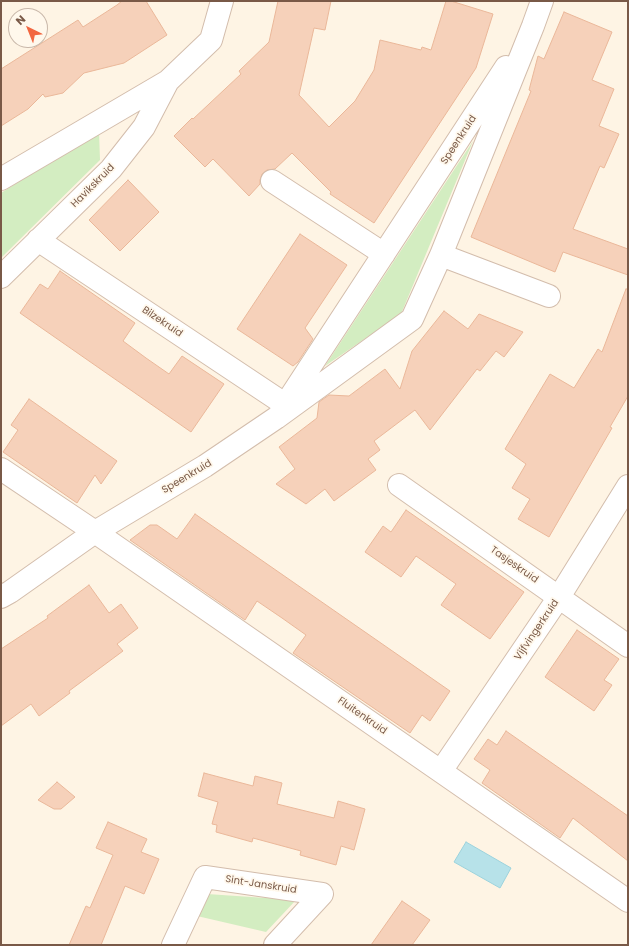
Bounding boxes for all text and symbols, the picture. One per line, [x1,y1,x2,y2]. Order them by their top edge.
north arrow [8,8,48,48]
text: N [12,11,29,29]
street label: Speenkruid [439,113,479,167]
street label: Havikskruid [69,162,117,210]
street label: Bilzekruid [139,304,185,340]
street label: Speenkruid [160,457,214,497]
street label: Tasjeskruid [488,544,540,586]
street label: Vijfvingerkruid [512,597,562,663]
street label: Fluitenkruid [335,695,389,737]
street label: Sint-Janskruid [224,873,298,897]

